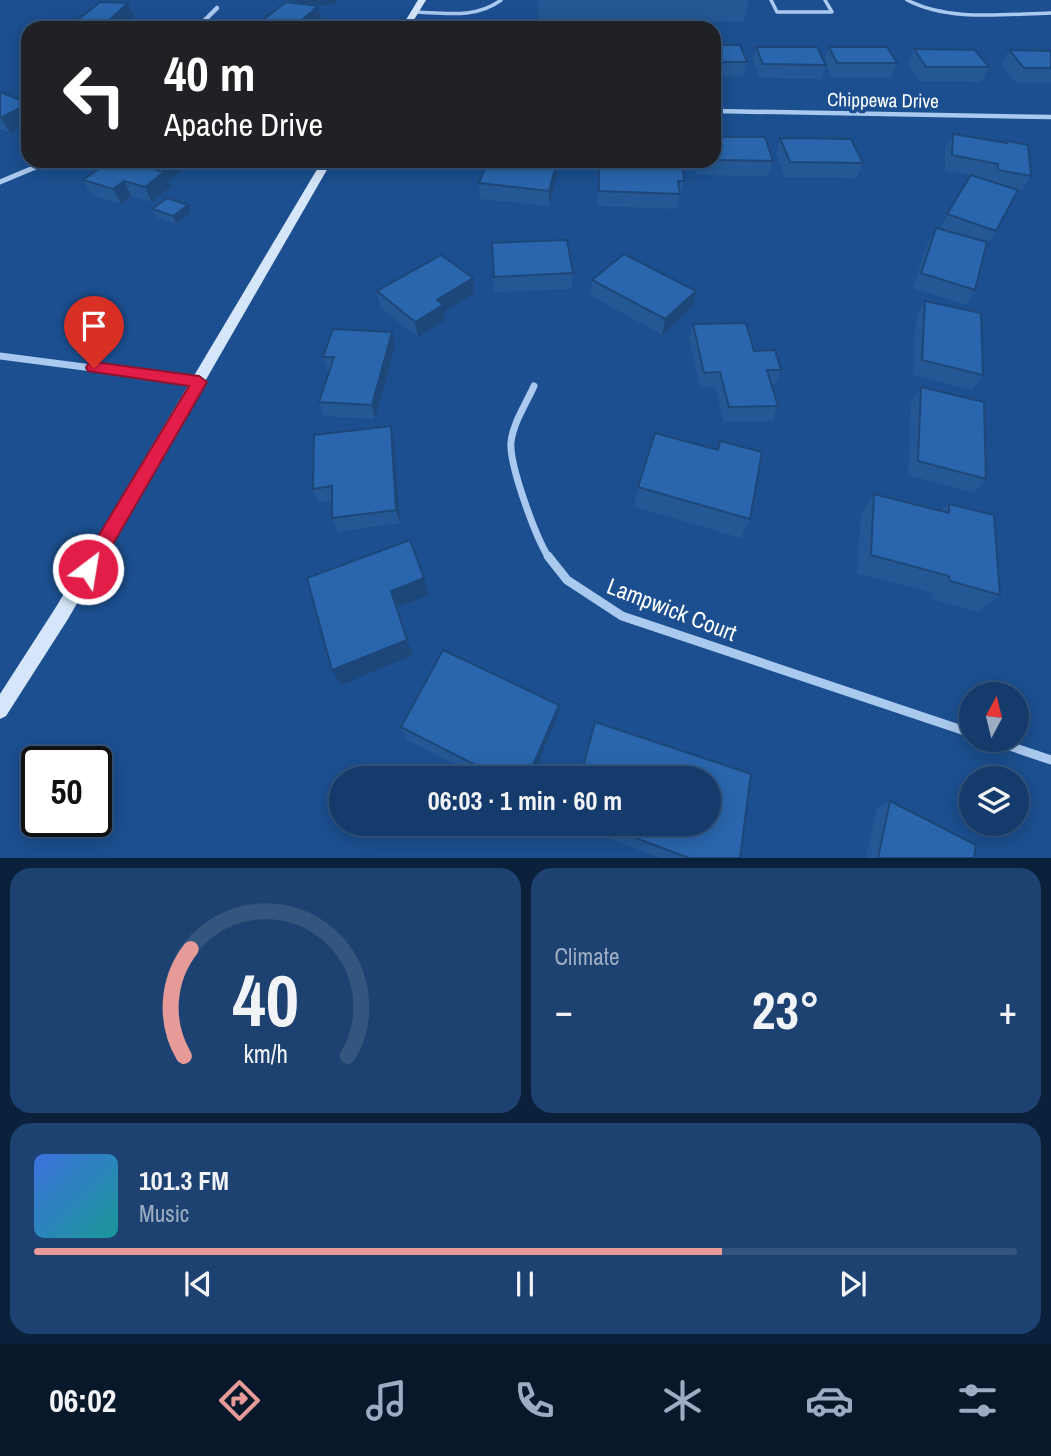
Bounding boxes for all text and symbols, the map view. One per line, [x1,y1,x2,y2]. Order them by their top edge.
text: 40 m [164,40,256,106]
icon: left [49,49,140,140]
street label: Chippewa Drive [827,86,939,114]
text: Apache Drive [164,103,323,146]
pin [64,296,124,368]
icon: arrive [75,307,113,345]
position arrow [51,532,125,606]
street label: Lampwick Court [603,570,741,648]
north arrow [959,682,1029,752]
map controls [959,682,1029,836]
speed limit sign: 50 [21,746,112,837]
button: layers [959,766,1029,836]
text: 06:03 · 1 min · 60 m [428,783,622,818]
text: Climate [555,941,619,972]
text: 40 [232,952,298,1050]
text: 23° [752,975,820,1045]
text: − [555,985,573,1036]
text: + [999,985,1017,1036]
text: km/h [243,1037,287,1071]
text: 101.3 FM [139,1163,229,1198]
text: Music [139,1198,189,1229]
icon: previous [179,1265,217,1303]
icon: pause [506,1265,544,1303]
icon: next [834,1265,872,1303]
icon: directions [215,1376,264,1425]
icon: music [362,1376,411,1425]
icon: phone [510,1376,559,1425]
icon: climate [658,1376,707,1425]
icon: car [805,1376,854,1425]
icon: filters [953,1376,1002,1425]
text: 06:02 [49,1379,116,1422]

